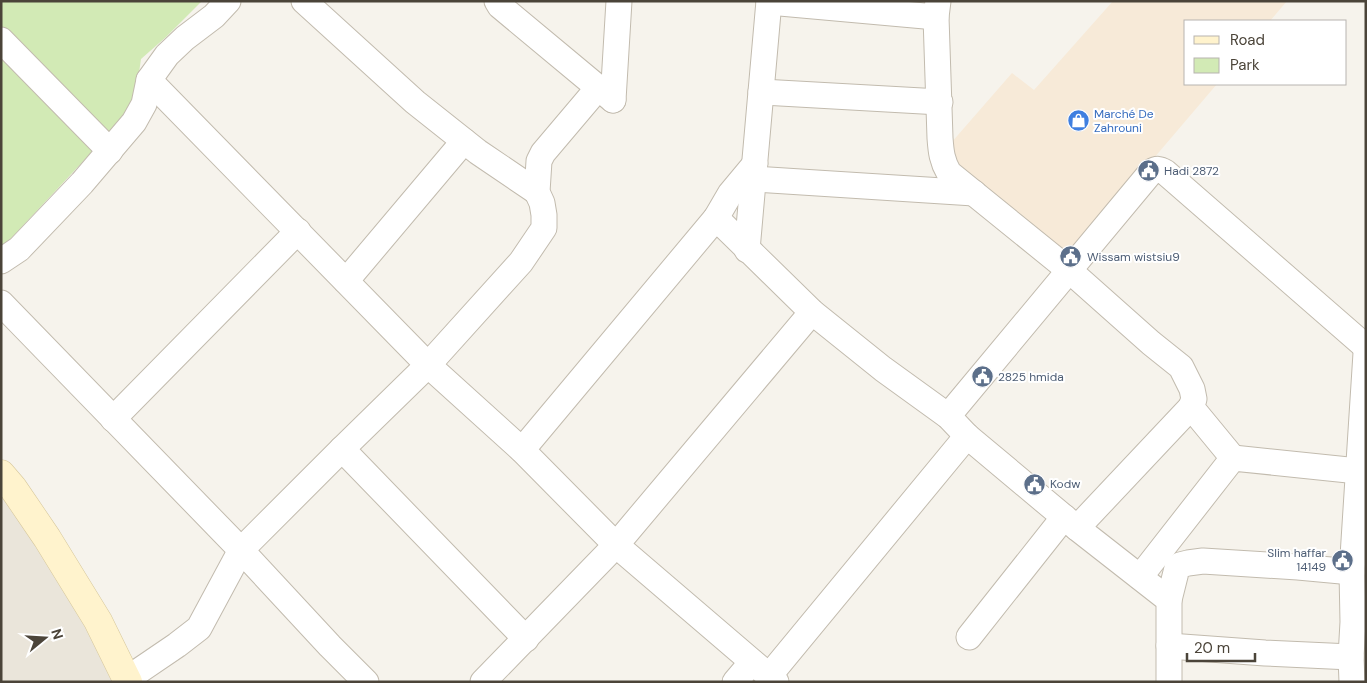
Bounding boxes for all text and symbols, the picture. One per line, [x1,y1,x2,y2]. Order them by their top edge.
legend [1184,20,1347,85]
text: Road [1230,30,1265,50]
text: Park [1230,55,1260,75]
place label: Marché De Zahrouni [1094,106,1154,136]
shop icon: Marché De Zahrouni [1066,109,1090,133]
public building icon: Hadi 2872 [1136,159,1160,183]
place label: Hadi 2872 [1164,163,1219,179]
public building icon: Wissam wistsiu9 [1059,245,1083,269]
place label: Wissam wistsiu9 [1087,249,1180,265]
public building icon: 2825 hmida [970,365,994,389]
place label: 2825 hmida [998,369,1064,385]
public building icon: Kodw [1022,472,1046,496]
place label: Kodw [1050,476,1080,492]
place label: Slim haffar 14149 [1267,545,1327,575]
public building icon: Slim haffar 14149 [1330,548,1354,572]
north arrow [20,613,70,663]
text: N [47,626,68,642]
scale bar [1187,630,1254,662]
text: 20 m [1194,638,1230,658]

